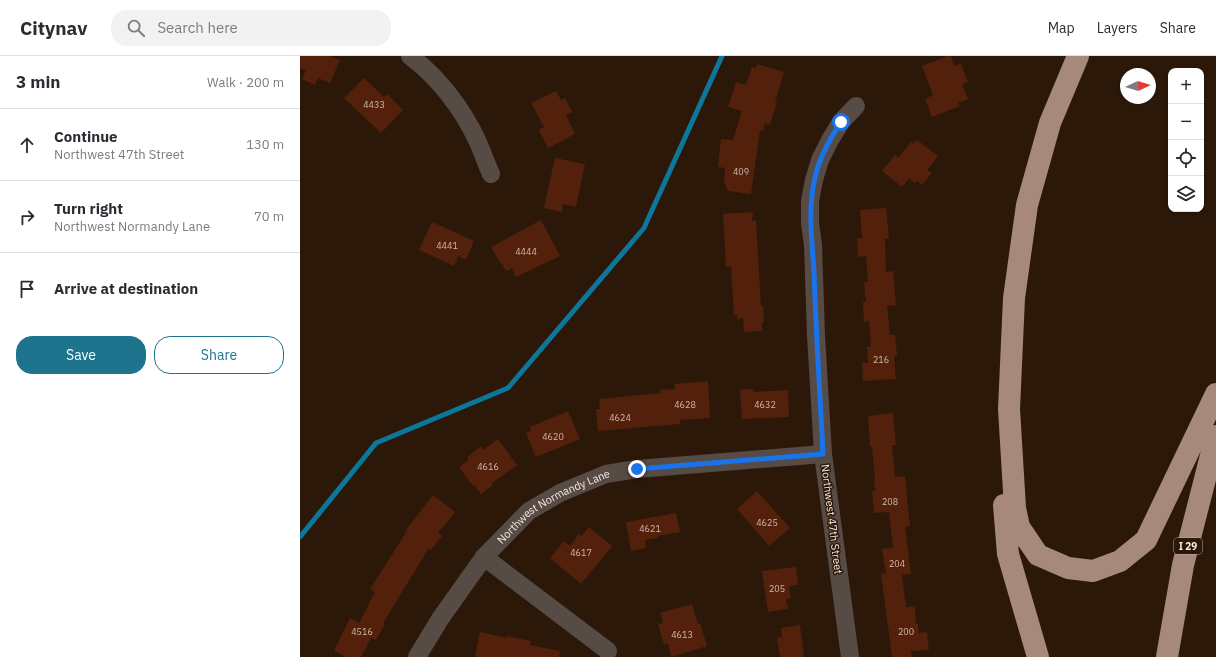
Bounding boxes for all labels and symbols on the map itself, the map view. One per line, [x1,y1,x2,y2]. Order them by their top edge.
north arrow [1120,68,1156,104]
house number: 4433 [363,99,385,110]
route start [832,113,850,131]
house number: 409 [733,166,749,177]
house number: 4441 [436,240,458,251]
house number: 4444 [515,246,537,257]
house number: 216 [873,354,889,365]
house number: 4628 [674,399,696,410]
house number: 4632 [754,399,776,410]
house number: 4624 [609,412,631,423]
house number: 4620 [542,431,564,442]
route end [628,460,646,478]
house number: 4616 [477,461,499,472]
street label: Northwest 47th Street [818,463,846,575]
street label: Northwest Normandy Lane [494,466,611,547]
house number: 208 [882,496,898,507]
house number: 4625 [756,517,778,528]
house number: 4621 [639,523,661,534]
road number: I 29 [1174,538,1202,554]
house number: 4617 [570,547,592,558]
house number: 204 [889,558,905,569]
house number: 205 [769,583,785,594]
house number: 4516 [351,626,373,637]
house number: 200 [898,626,914,637]
house number: 4613 [671,629,693,640]

